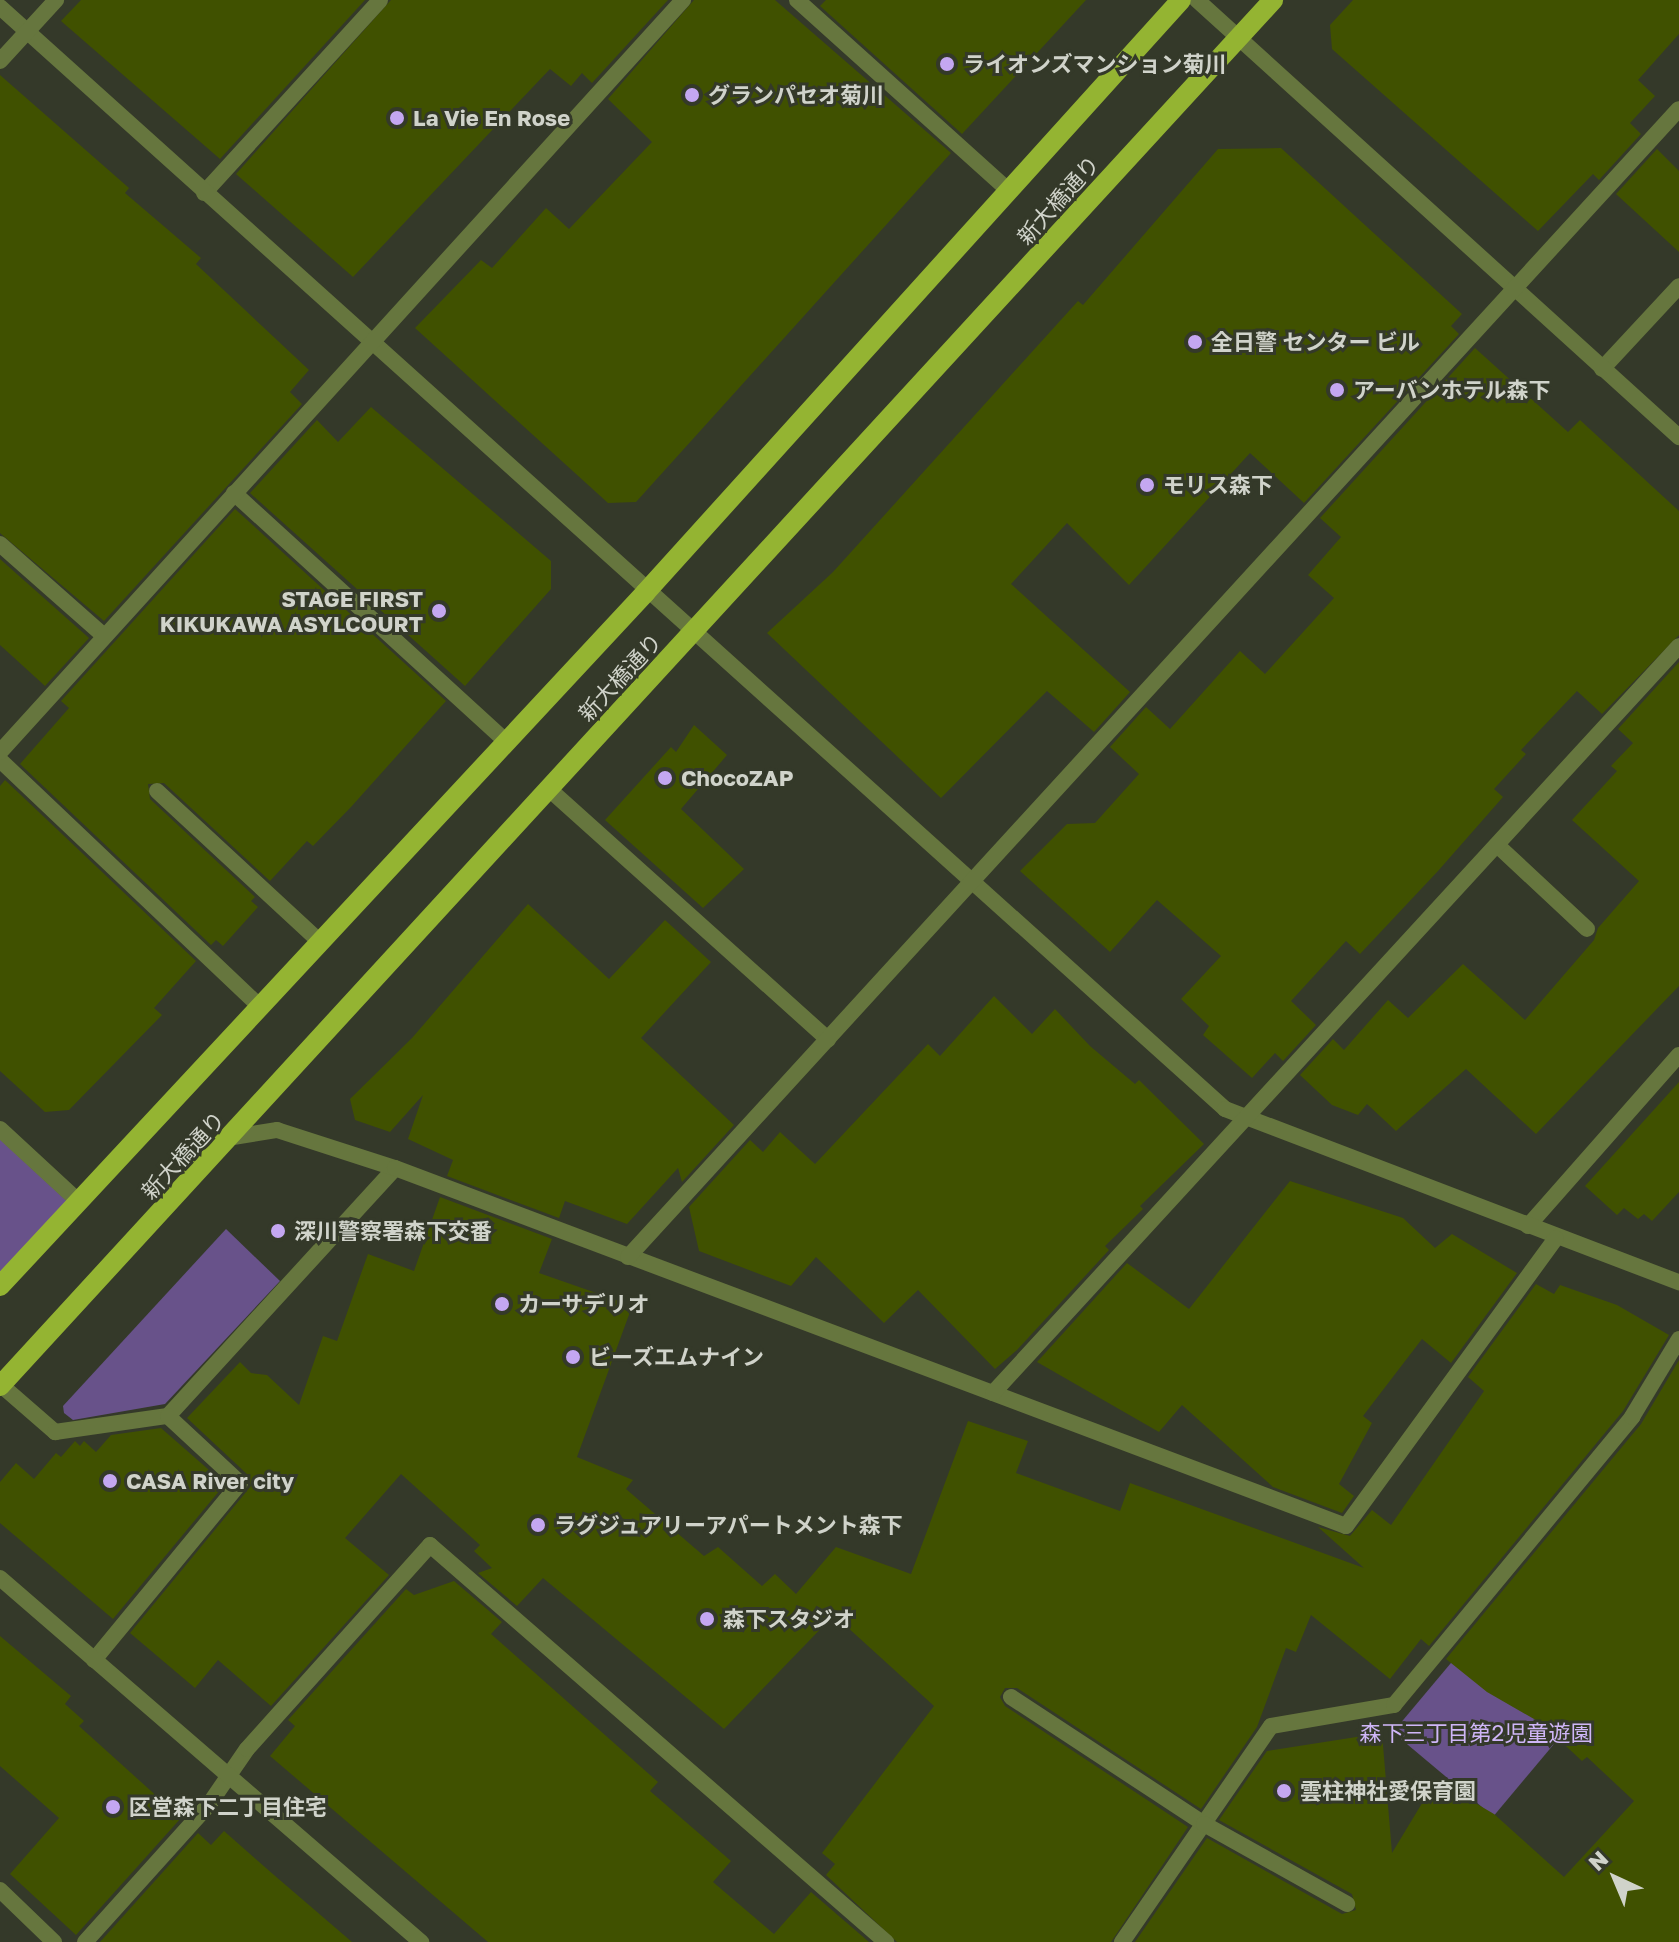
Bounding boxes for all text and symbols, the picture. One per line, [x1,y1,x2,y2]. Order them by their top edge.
place label: ライオンズマンション菊川 [963,51,1227,77]
marker: ライオンズマンション菊川 [938,55,956,73]
place label: グランパセオ菊川 [708,82,884,108]
marker: グランパセオ菊川 [683,86,701,104]
place label: La Vie En Rose [413,105,570,131]
marker: La Vie En Rose [388,109,406,127]
street label: 新大橋通り [1011,150,1105,250]
place label: 全日警 センター ビル [1211,329,1420,355]
marker: 全日警 センター ビル [1186,333,1204,351]
place label: アーバンホテル森下 [1353,377,1550,403]
marker: アーバンホテル森下 [1328,381,1346,399]
place label: モリス森下 [1163,472,1273,498]
marker: モリス森下 [1138,476,1156,494]
place label: STAGE FIRST KIKUKAWA ASYLCOURT [160,585,423,636]
marker: STAGE FIRST KIKUKAWA ASYLCOURT [430,602,448,620]
street label: 新大橋通り [573,628,667,726]
place label: ChocoZAP [681,765,793,791]
marker: ChocoZAP [656,769,674,787]
street label: 新大橋通り [136,1106,230,1204]
place label: 深川警察署森下交番 [294,1218,492,1244]
marker: 深川警察署森下交番 [269,1222,287,1240]
place label: カーサデリオ [518,1291,650,1317]
marker: カーサデリオ [493,1295,511,1313]
place label: ビーズエムナイン [589,1344,765,1370]
marker: ビーズエムナイン [564,1348,582,1366]
place label: CASA River city [126,1468,294,1494]
marker: CASA River city [101,1472,119,1490]
place label: ラグジュアリーアパートメント森下 [554,1512,906,1538]
marker: ラグジュアリーアパートメント森下 [529,1516,547,1534]
place label: 森下スタジオ [723,1606,855,1632]
marker: 森下スタジオ [698,1610,716,1628]
park label: 森下三丁目第2児童遊園 [1360,1720,1592,1746]
place label: 雲柱神社愛保育園 [1300,1778,1476,1804]
marker: 雲柱神社愛保育園 [1275,1782,1293,1800]
place label: 区営森下二丁目住宅 [129,1794,327,1820]
marker: 区営森下二丁目住宅 [104,1798,122,1816]
north arrow [1575,1838,1655,1918]
text: N [1583,1845,1613,1876]

